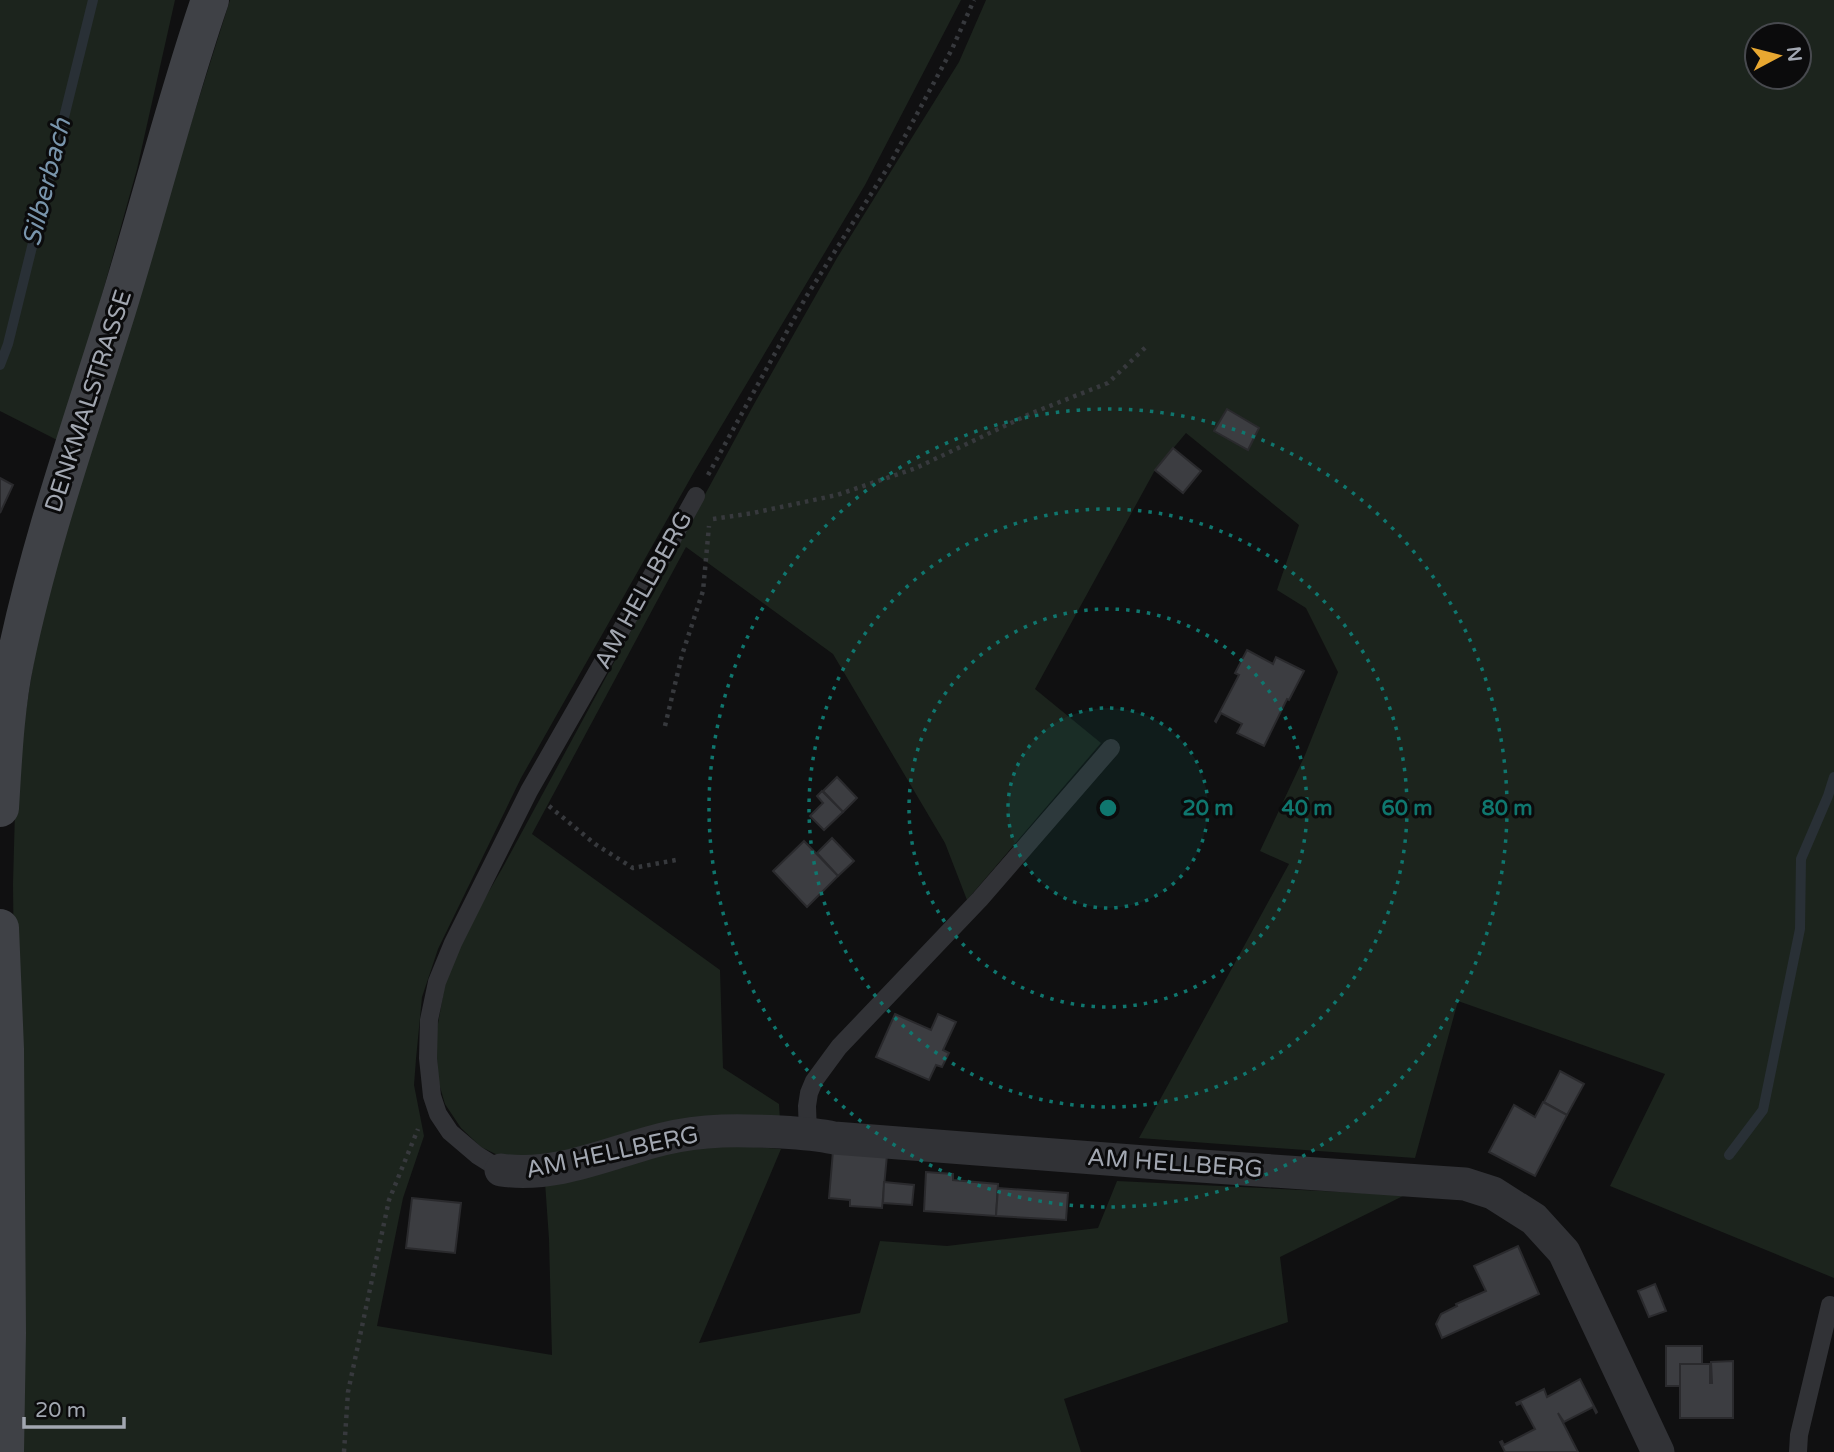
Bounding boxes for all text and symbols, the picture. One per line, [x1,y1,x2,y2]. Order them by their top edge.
north arrow [1743,21,1813,91]
text: N [1782,45,1806,63]
water label: Silberbach [16,114,78,249]
street label: DENKMALSTRASSE [39,286,138,516]
street label: AM HELLBERG [588,506,699,674]
centre of rings [1096,796,1120,820]
text: 20 m [1182,796,1234,821]
text: 40 m [1281,796,1333,821]
text: 60 m [1381,796,1433,821]
text: 80 m [1481,796,1533,821]
street label: AM HELLBERG [523,1120,701,1185]
street label: AM HELLBERG [1086,1143,1264,1184]
scale bar [24,1386,124,1430]
text: 20 m [35,1398,86,1423]

